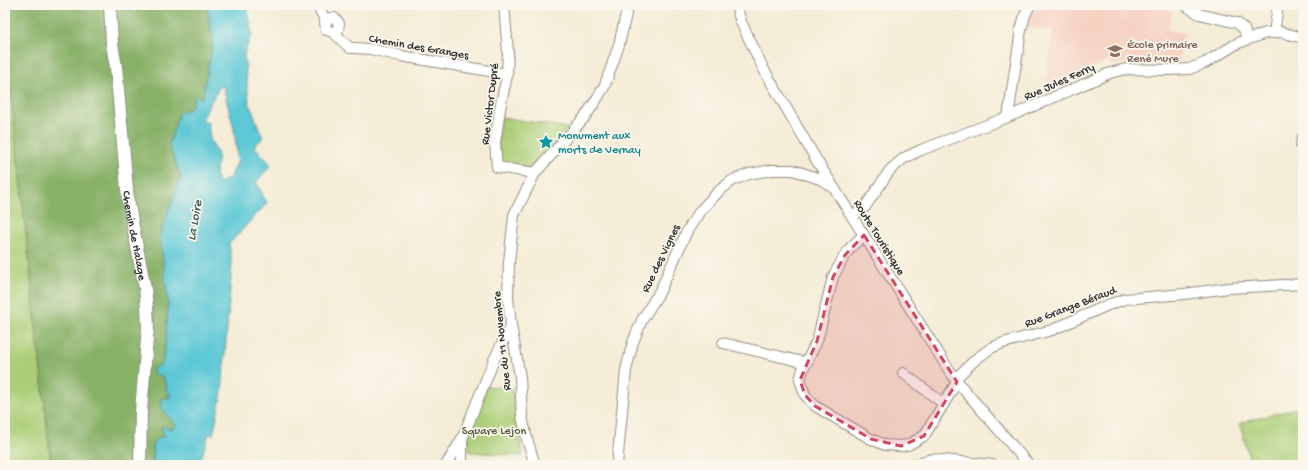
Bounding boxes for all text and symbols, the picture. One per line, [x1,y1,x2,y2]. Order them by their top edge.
street label: Chemin des Granges [368,32,470,64]
place label: École primaire René Mure [1127,39,1198,67]
school or university icon: École primaire René Mure [1106,42,1124,60]
street label: Rue Jules Ferry [1022,61,1097,105]
street label: Rue Victor Dupré [479,62,503,146]
place label: Monument aux morts de Vernay [558,130,641,158]
place icon: Monument aux morts de Vernay [537,133,555,151]
street label: Chemin de Halage [118,190,148,283]
water label: La Loire [185,198,207,242]
street label: Route Touristique [849,198,908,279]
street label: Rue des Vignes [639,222,685,295]
street label: Rue Grange Béraud [1023,284,1119,332]
street label: Rue du 11 Novembre [491,290,515,391]
park label: Square Lejon [462,425,526,439]

